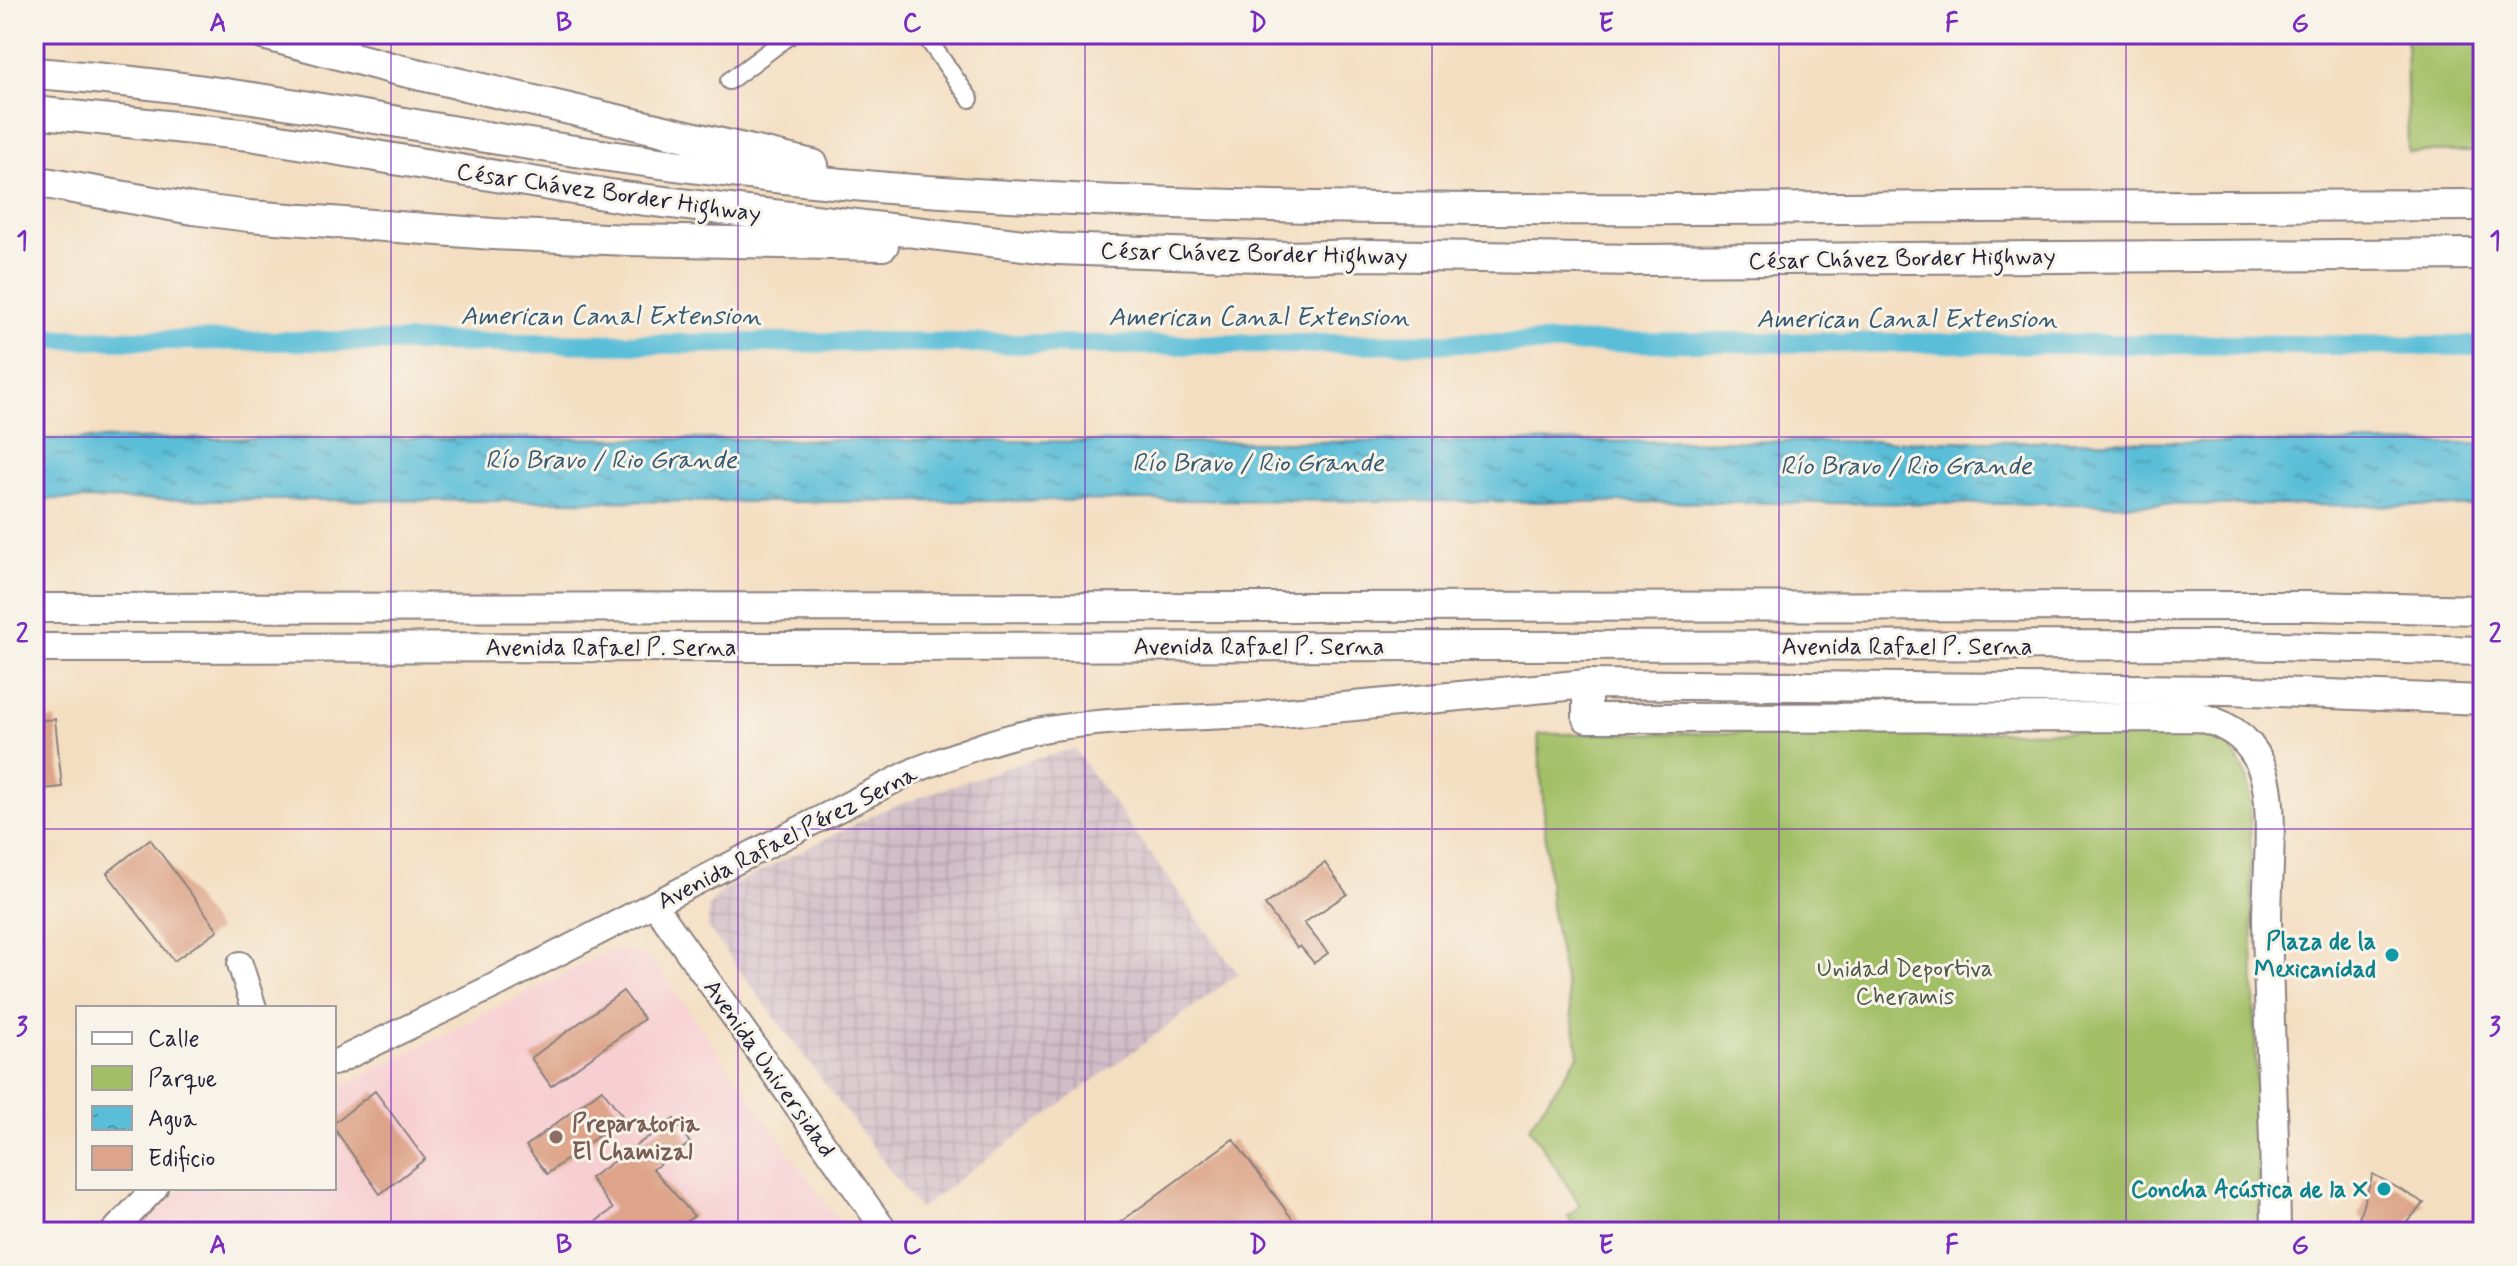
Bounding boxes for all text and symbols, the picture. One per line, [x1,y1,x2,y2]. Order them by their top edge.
text: A [209,7,227,41]
text: B [556,7,572,41]
text: C [903,7,922,41]
text: D [1249,7,1267,41]
text: E [1598,7,1614,41]
text: F [1945,7,1959,41]
text: G [2291,7,2309,41]
street label: César Chávez Border Highway [454,157,763,233]
text: 1 [16,225,28,259]
text: 1 [2489,225,2501,259]
street label: César Chávez Border Highway [1100,236,1408,276]
street label: César Chávez Border Highway [1748,241,2056,281]
water label: American Canal Extension [460,300,762,334]
water label: American Canal Extension [1108,301,1410,335]
water label: American Canal Extension [1756,303,2058,337]
water label: Río Bravo / Rio Grande [485,444,738,478]
water label: Río Bravo / Rio Grande [1132,447,1385,481]
water label: Río Bravo / Rio Grande [1780,450,2033,484]
text: 2 [16,618,29,652]
text: 2 [2489,618,2502,652]
street label: Avenida Rafael P. Serna [1134,632,1384,663]
street label: Avenida Rafael P. Serna [1782,632,2032,663]
street label: Avenida Rafael P. Serna [486,633,736,664]
street label: Avenida Rafael Pérez Serna [653,759,923,917]
place label: Plaza de la Mexicanidad [2254,927,2376,986]
marker: Plaza de la Mexicanidad [2383,946,2401,964]
park label: Unidad Deportiva Cheramis [1817,954,1993,1013]
street label: Avenida Universidad [696,974,842,1164]
legend [76,1006,336,1190]
text: 3 [16,1011,28,1045]
text: 3 [2489,1011,2501,1045]
text: Calle [148,1024,200,1055]
text: Parque [148,1064,217,1095]
text: Agua [148,1104,197,1135]
place label: Preparatoria El Chamizal [572,1109,700,1168]
marker: Preparatoria El Chamizal [547,1128,565,1146]
text: Edificio [148,1144,215,1175]
place label: Concha Acústica de la X [2131,1175,2368,1206]
marker: Concha Acústica de la X [2375,1180,2393,1198]
text: A [209,1229,227,1263]
text: B [556,1229,572,1263]
text: C [903,1229,922,1263]
text: D [1249,1229,1267,1263]
text: E [1598,1229,1614,1263]
text: F [1945,1229,1959,1263]
text: G [2291,1229,2309,1263]

